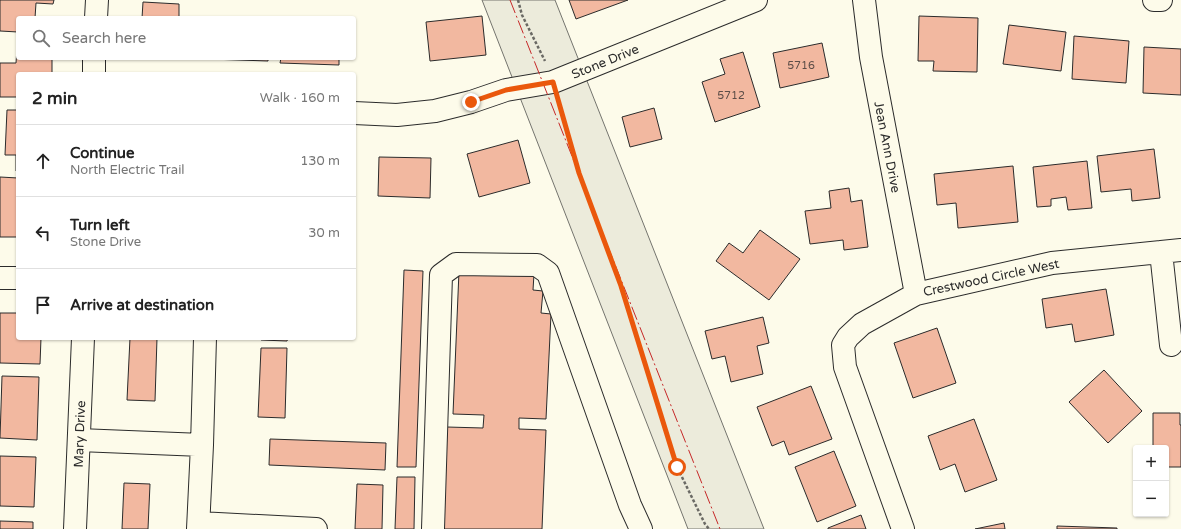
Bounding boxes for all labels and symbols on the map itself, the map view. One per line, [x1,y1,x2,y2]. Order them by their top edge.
street label: Stone Drive [569,41,641,83]
house number: 5716 [787,59,815,72]
house number: 5712 [717,89,745,102]
route end [462,93,480,111]
street label: Jean Ann Drive [870,100,904,194]
street label: Crestwood Circle West [922,256,1061,300]
street label: Mary Drive [71,400,89,468]
route start [668,458,686,476]

